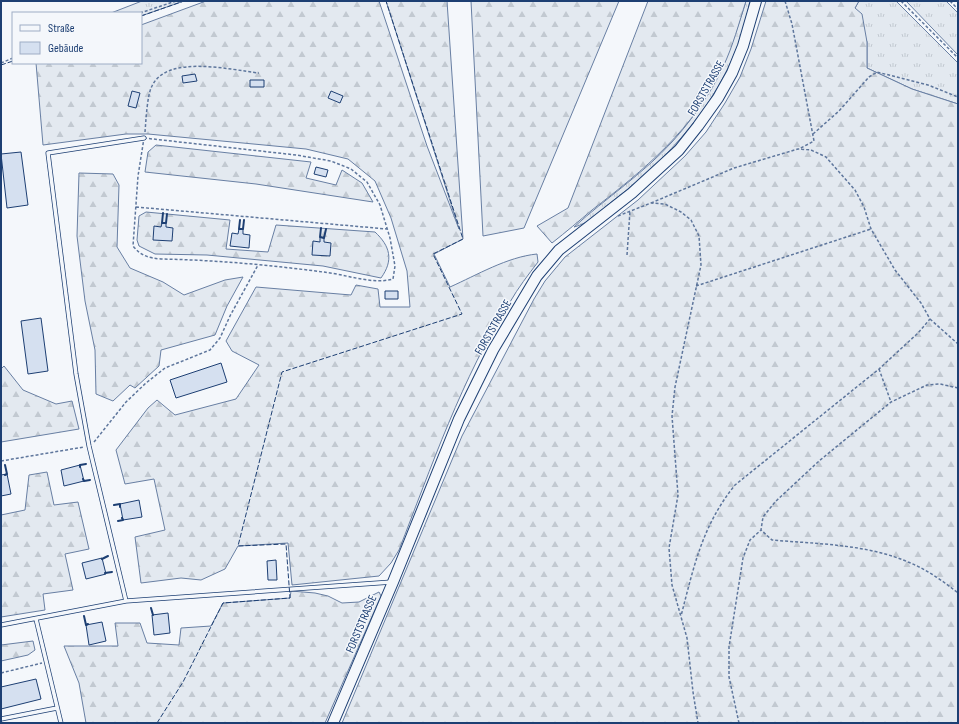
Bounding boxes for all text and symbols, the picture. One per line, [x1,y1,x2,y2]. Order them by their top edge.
legend [12,12,142,64]
text: Straße [48,21,75,36]
text: Gebäude [48,41,83,56]
street label: FORSTSTRASSE [685,58,728,119]
street label: FORSTSTRASSE [472,297,515,358]
street label: FORSTSTRASSE [343,593,380,655]

